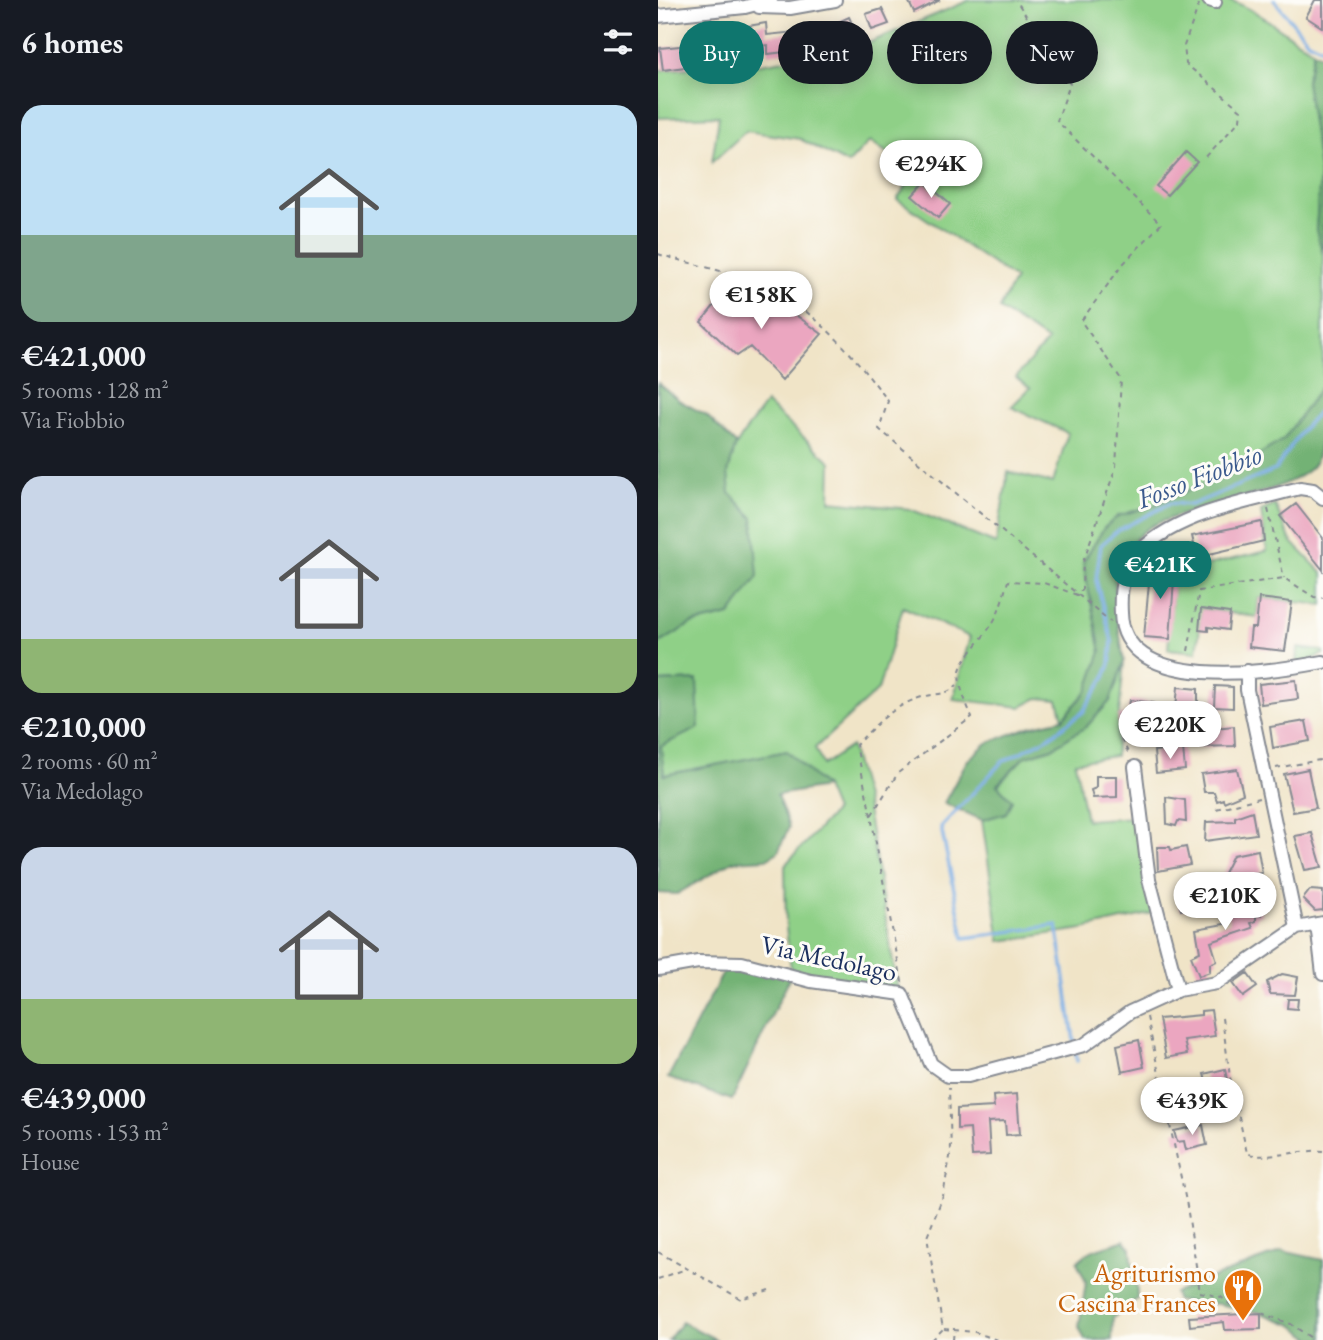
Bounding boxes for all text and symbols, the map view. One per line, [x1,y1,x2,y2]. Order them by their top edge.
chip: Buy [679,21,764,84]
chip: Rent [778,21,873,84]
chip: Filters [887,21,992,84]
chip: New [1006,21,1098,84]
text: 6 homes [21,23,123,62]
icon: filters [599,23,637,61]
pin: €294K [882,140,980,200]
text: €294K [895,148,967,178]
icon: home [266,150,392,276]
pin: €158K [712,272,810,331]
text: €158K [725,279,797,309]
text: €421,000 [21,336,146,375]
text: 5 rooms · 128 m² [21,375,169,405]
text: Via Fiobbio [21,405,125,435]
water label: Fosso Fiobbio [1130,436,1267,517]
icon: home [266,521,392,647]
pin: €421K [1111,542,1209,601]
text: €421K [1124,549,1196,579]
pin: €220K [1121,702,1219,761]
text: €210,000 [21,707,146,746]
text: €220K [1134,709,1206,739]
text: 2 rooms · 60 m² [21,746,158,776]
text: Via Medolago [21,776,143,806]
pin: €210K [1176,872,1274,932]
text: €210K [1189,880,1261,910]
icon: home [266,892,392,1018]
street label: Via Medolago [758,927,900,989]
text: €439,000 [21,1078,146,1117]
pin: €439K [1143,1078,1241,1137]
text: €439K [1156,1085,1228,1115]
text: 5 rooms · 153 m² [21,1117,169,1147]
text: House [21,1147,80,1177]
place label: Agriturismo Cascina Frances [1058,1256,1216,1320]
restaurant icon: Agriturismo Cascina Frances [1222,1267,1264,1322]

